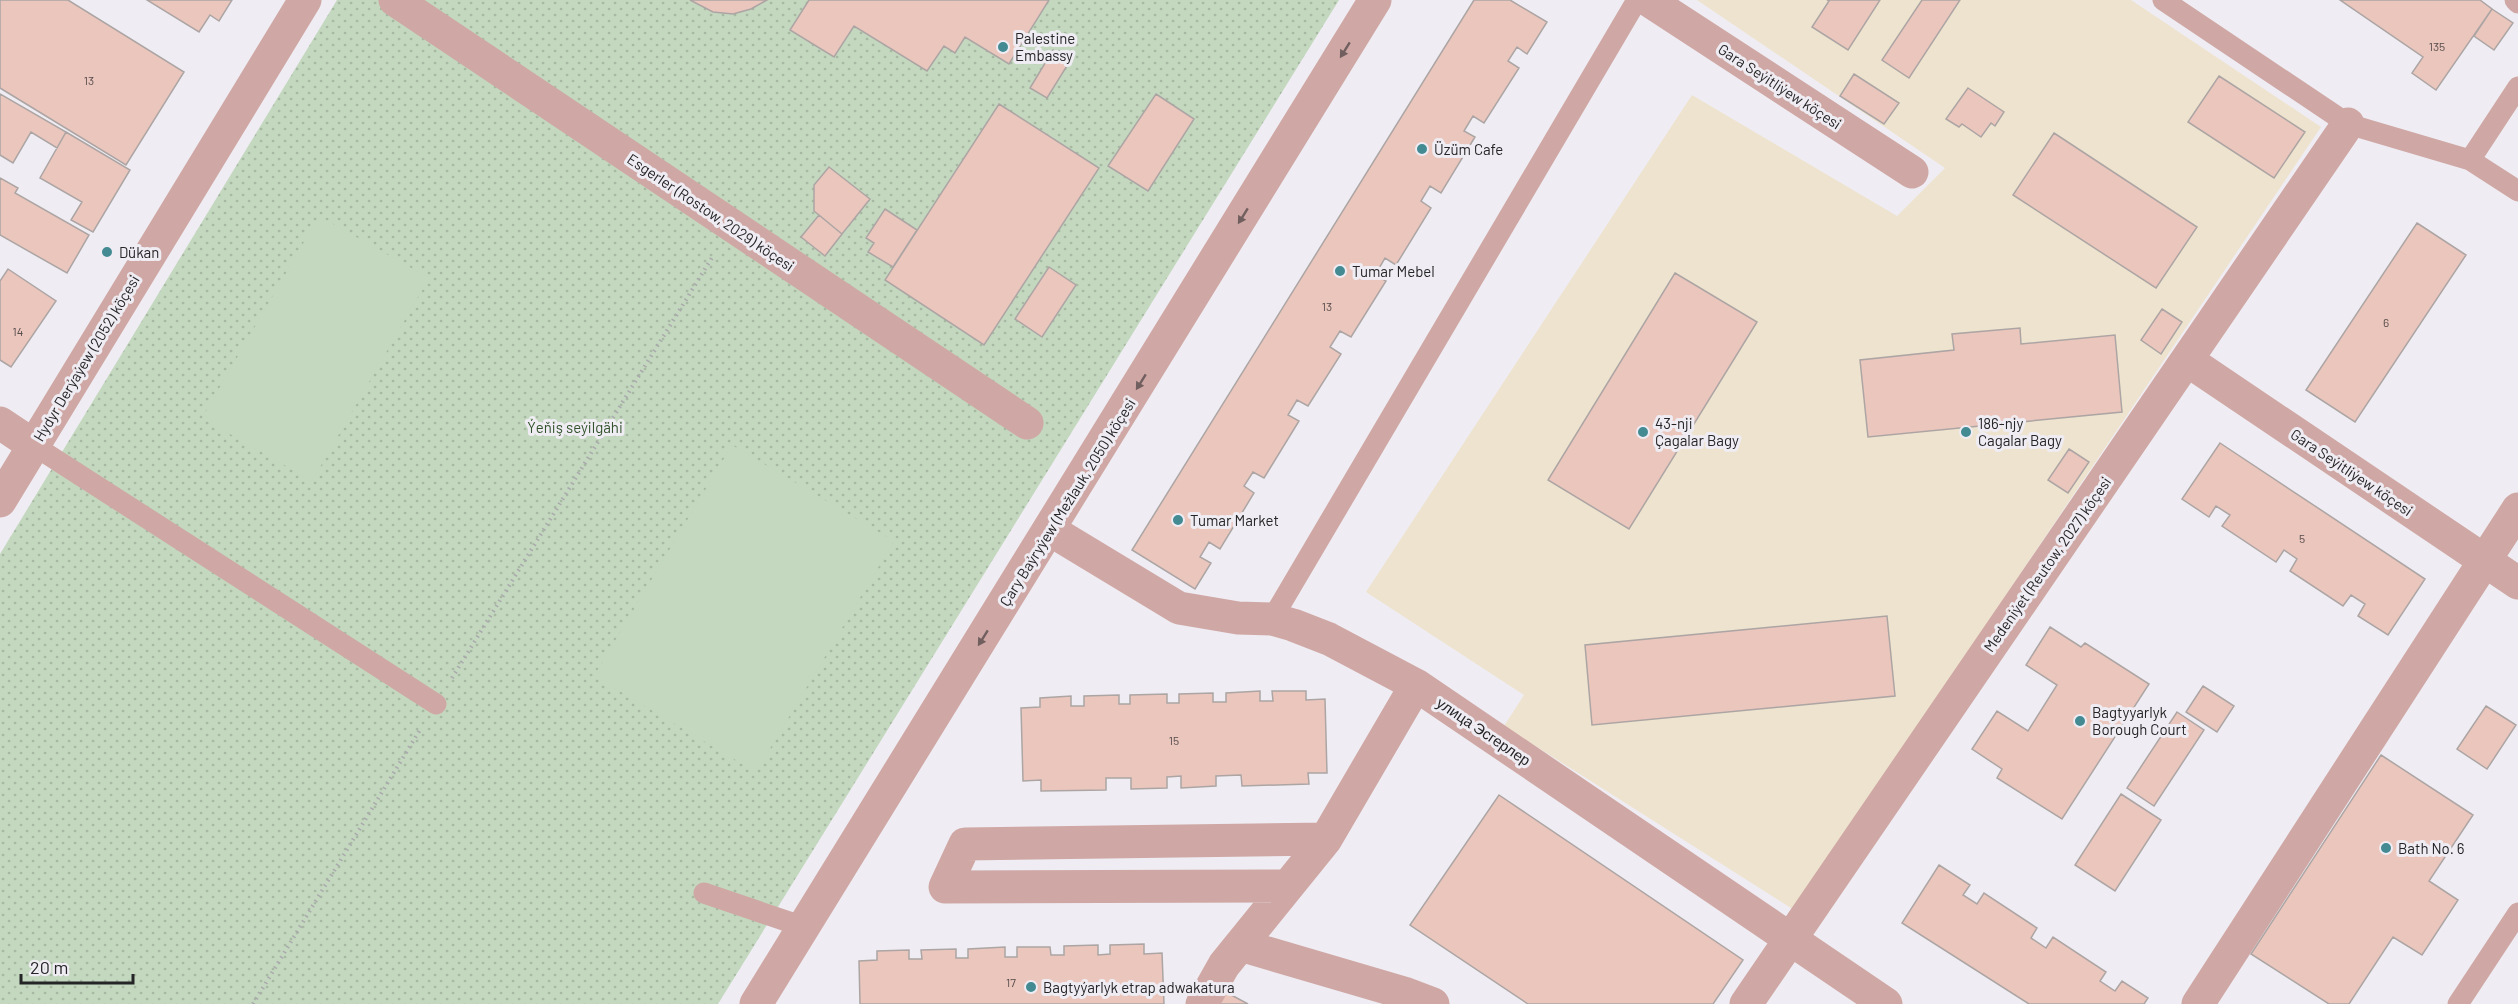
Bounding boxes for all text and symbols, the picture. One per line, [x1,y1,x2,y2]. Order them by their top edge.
place label: Palestine Embassy [1015,29,1075,64]
street label: Gara Seýitliýew köçesi [1715,39,1845,133]
house number: 135 [2429,39,2445,53]
marker: Palestine Embassy [996,40,1010,54]
one-way arrow [1339,42,1350,58]
house number: 13 [84,73,94,87]
place label: Üzüm Cafe [1434,140,1503,158]
marker: Üzüm Cafe [1415,142,1429,156]
street label: Esgerler (Rostow, 2029) köçesi [624,149,798,275]
one-way arrow [1237,208,1248,224]
place label: Dükan [119,243,159,261]
marker: Dükan [100,245,114,259]
place label: Tumar Mebel [1352,262,1435,280]
marker: Tumar Mebel [1333,264,1347,278]
street label: Hydyr Derýaýew (2052) köçesi [29,272,143,444]
house number: 13 [1322,299,1332,313]
house number: 6 [2383,315,2389,329]
house number: 14 [13,324,23,338]
one-way arrow [1135,374,1146,390]
street label: Çary Baýryýew (Mežlauk, 2050) köçesi [995,395,1139,609]
place label: 43-nji Çagalar Bagy [1655,414,1739,449]
place label: 186-njy Cagalar Bagy [1978,414,2062,449]
park label: Ýeňiş seýilgähi [527,418,623,436]
marker: 43-nji Çagalar Bagy [1636,425,1650,439]
marker: 186-njy Cagalar Bagy [1959,425,1973,439]
street label: Gara Seýitliýew köçesi [2288,425,2416,519]
street label: Medeniýet (Reutow, 2027) köçesi [1980,473,2114,655]
place label: Tumar Market [1190,511,1279,529]
marker: Tumar Market [1171,513,1185,527]
house number: 5 [2299,531,2305,545]
one-way arrow [978,630,989,646]
street label: улица Эсгерлер [1434,693,1534,769]
place label: Bagtyyarlyk Borough Court [2092,703,2187,738]
marker: Bagtyyarlyk Borough Court [2073,714,2087,728]
house number: 15 [1169,733,1179,747]
place label: Bath No. 6 [2398,839,2465,857]
marker: Bath No. 6 [2379,841,2393,855]
scale bar [21,947,134,985]
text: 20 m [30,956,68,978]
house number: 17 [1006,975,1016,989]
place label: Bagtyýarlyk etrap adwakatura [1043,978,1235,996]
marker: Bagtyýarlyk etrap adwakatura [1024,980,1038,994]

